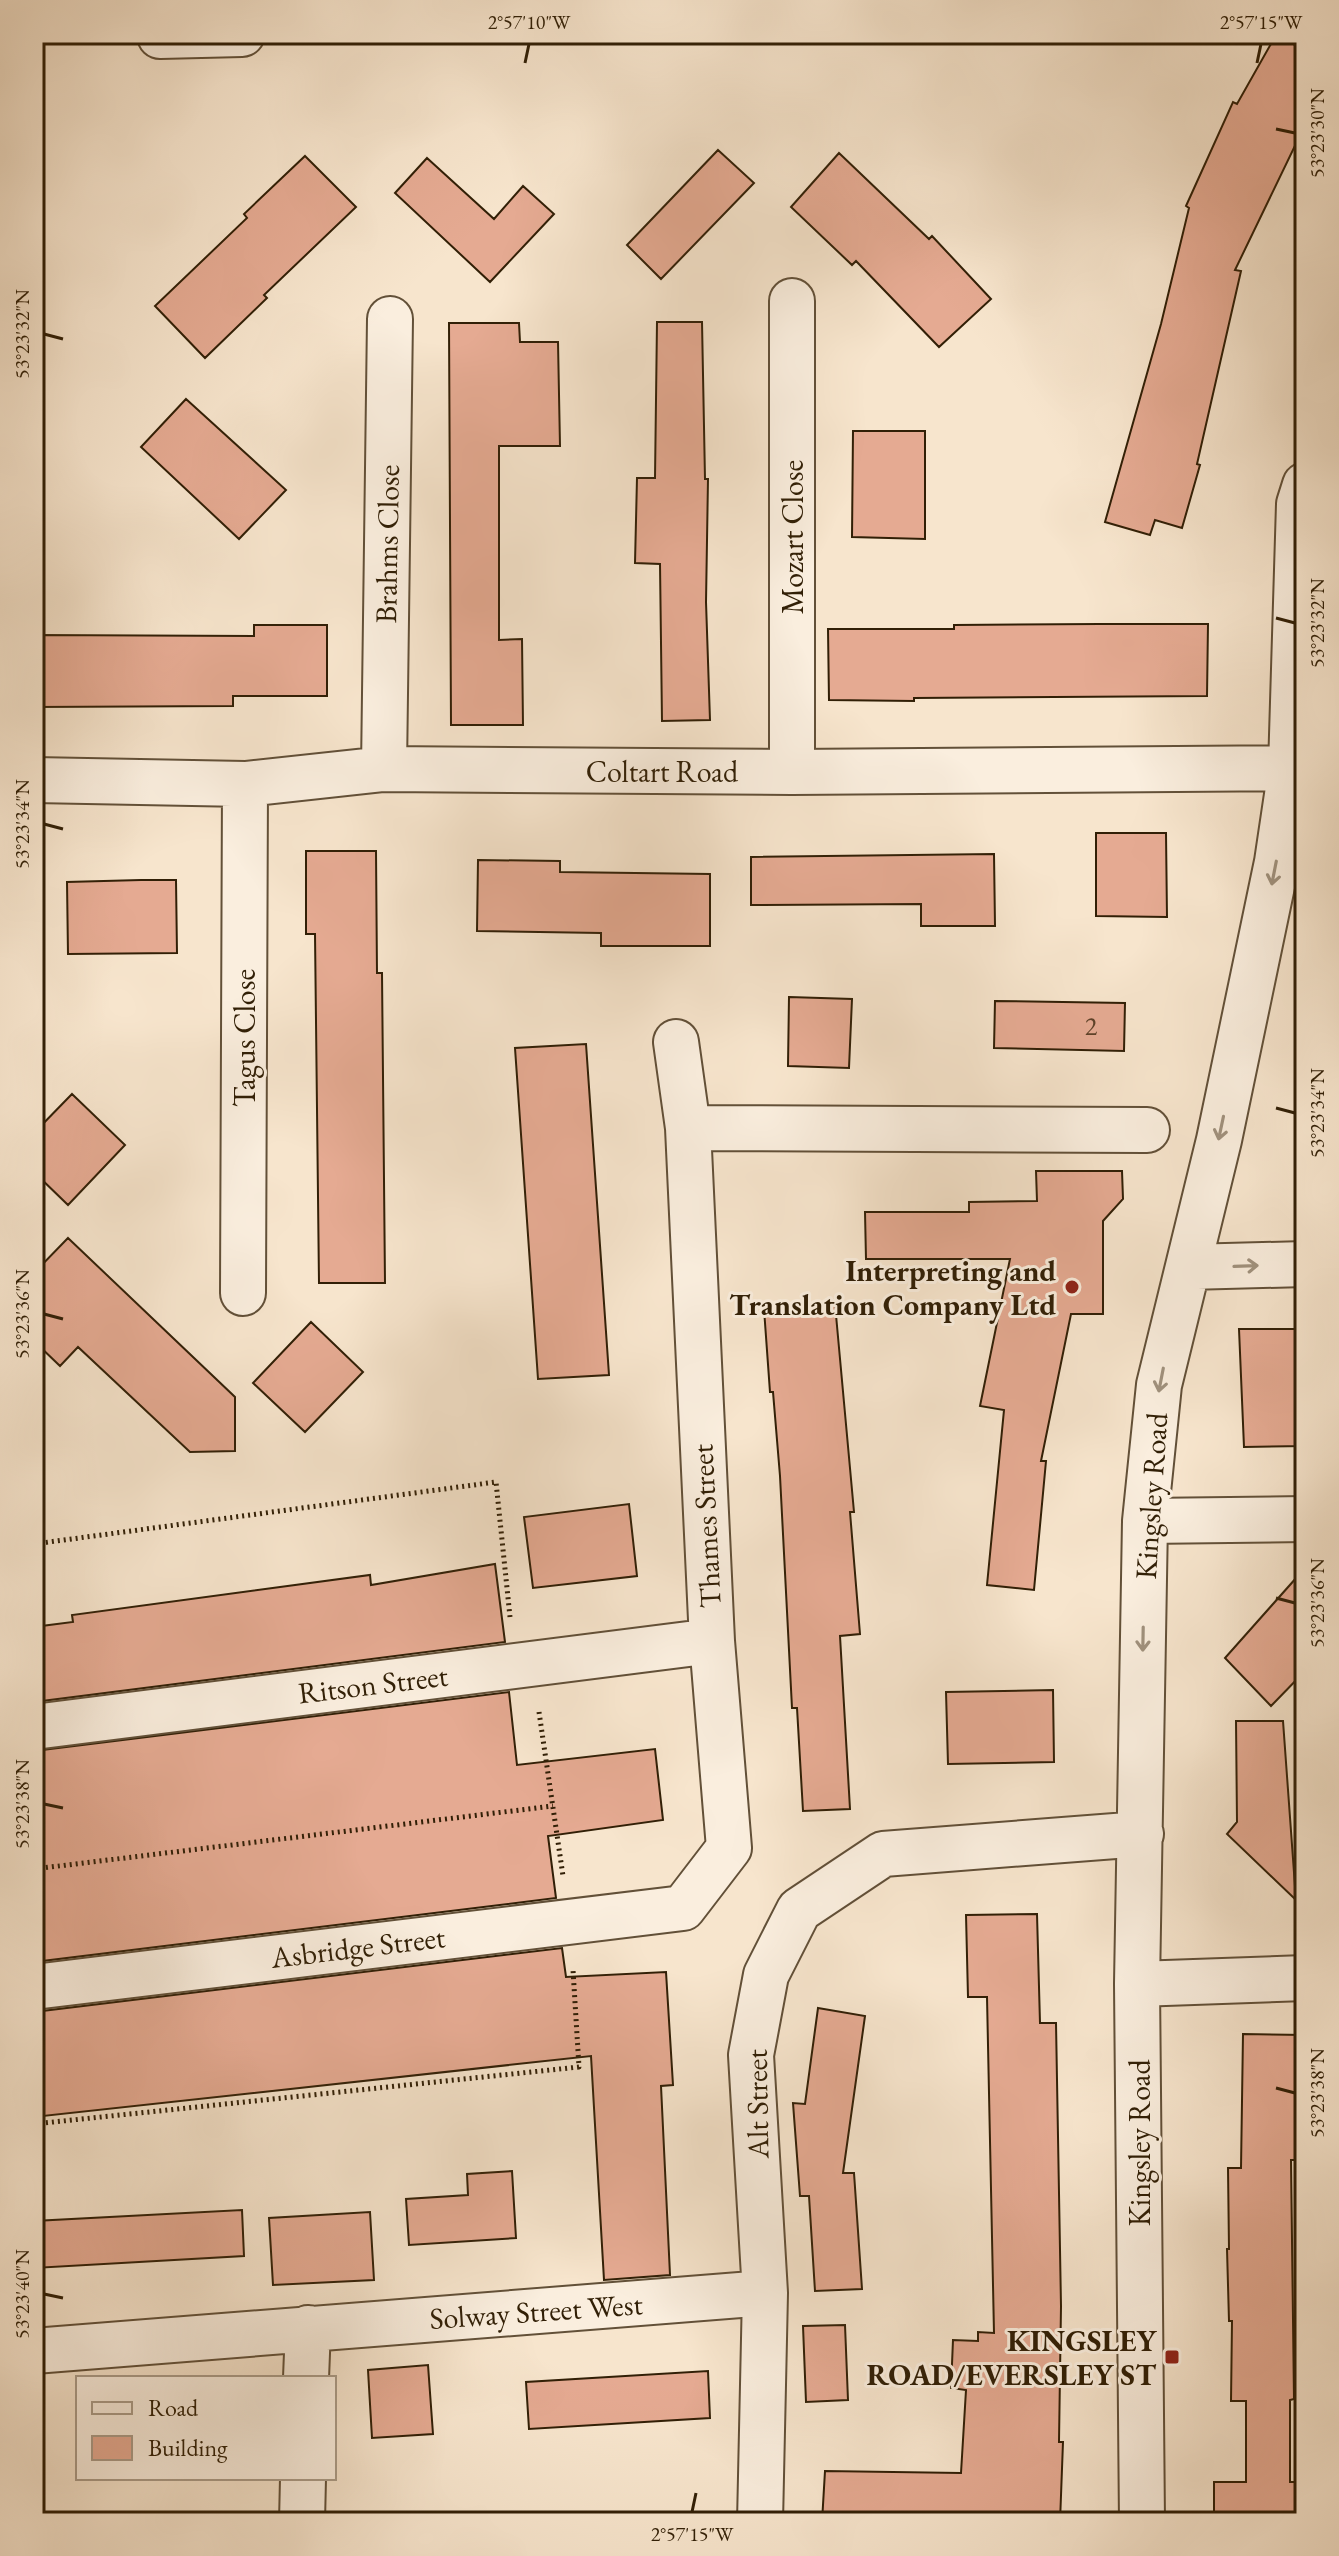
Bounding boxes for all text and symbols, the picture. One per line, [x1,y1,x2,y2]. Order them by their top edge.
text: 2°57'10"W [488,9,571,35]
text: 2°57'15"W [1220,9,1303,35]
text: 53°23'30"N [1304,88,1330,178]
text: 53°23'32"N [9,289,35,379]
street label: Mozart Close [773,460,812,614]
street label: Brahms Close [366,464,408,624]
text: 53°23'32"N [1304,578,1330,668]
street label: Coltart Road [586,752,739,791]
text: 53°23'34"N [9,779,35,869]
one-way arrow [1266,860,1281,885]
street label: Tagus Close [225,969,264,1107]
house number: 2 [1085,1009,1098,1043]
text: 53°23'34"N [1304,1068,1330,1158]
one-way arrow [1213,1114,1228,1140]
place label: Interpreting and Translation Company Ltd [729,1251,1056,1324]
one-way arrow [1232,1258,1259,1273]
text: 53°23'36"N [9,1269,35,1359]
marker: Interpreting and Translation Company Ltd [1063,1278,1081,1296]
one-way arrow [1153,1367,1168,1393]
street label: Kingsley Road [1126,1410,1176,1581]
street label: Thames Street [682,1442,730,1609]
text: 53°23'36"N [1304,1558,1330,1648]
one-way arrow [1135,1625,1151,1652]
street label: Ritson Street [296,1655,451,1713]
text: 53°23'38"N [9,1759,35,1849]
street label: Asbridge Street [268,1917,448,1977]
street label: Alt Street [737,2048,777,2160]
text: 53°23'38"N [1304,2048,1330,2138]
street label: Kingsley Road [1120,2059,1159,2227]
text: 53°23'40"N [9,2249,35,2339]
street label: Solway Street West [428,2284,645,2338]
place label: KINGSLEY ROAD/EVERSLEY ST [866,2321,1157,2394]
marker: KINGSLEY ROAD/EVERSLEY ST [1163,2348,1181,2366]
legend [76,2376,336,2480]
text: Road [148,2392,199,2423]
text: Building [148,2432,228,2463]
text: 2°57'15"W [651,2521,734,2547]

